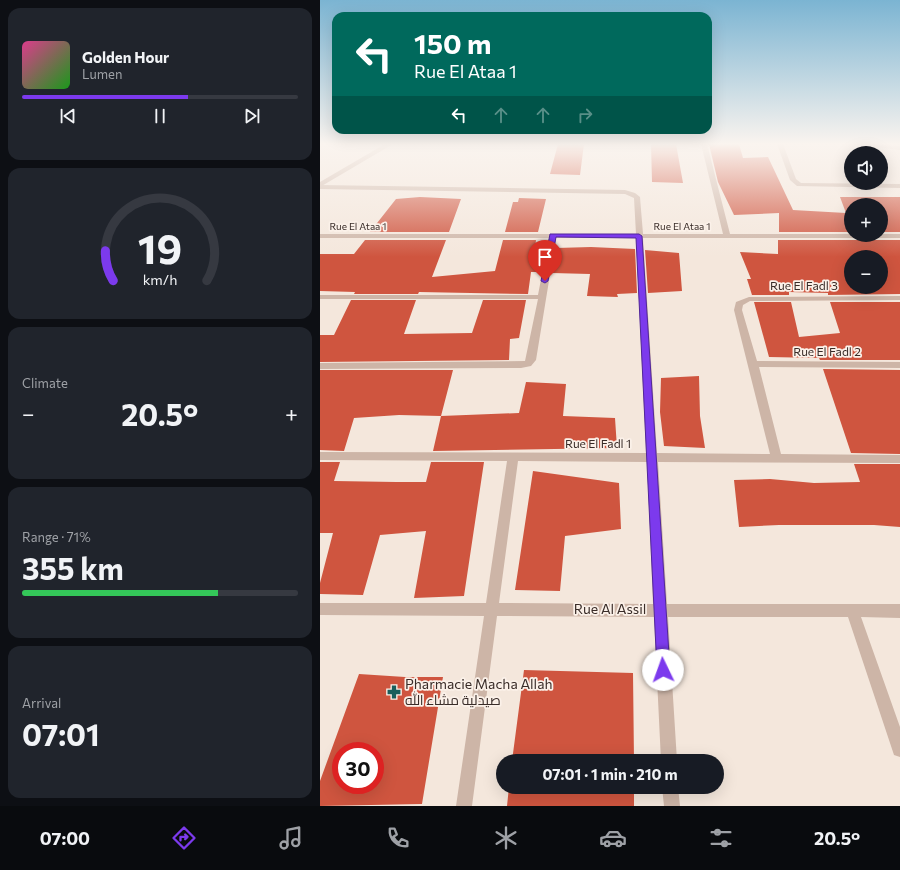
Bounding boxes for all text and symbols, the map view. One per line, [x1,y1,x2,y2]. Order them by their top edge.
text: 150 m [414,26,491,60]
icon: left [348,28,400,80]
text: Golden Hour [82,48,169,66]
text: Rue El Ataa 1 [414,60,517,82]
text: Lumen [82,66,122,82]
icon: left [448,104,470,126]
icon: ahead [490,104,512,126]
icon: ahead [532,104,554,126]
icon: right [574,104,596,126]
icon: previous [57,105,79,127]
icon: pause [149,105,171,127]
icon: next [241,105,263,127]
map controls [844,146,888,294]
button: sound [844,146,888,190]
button: + [844,198,888,242]
street label: Rue El Ataa 1 [329,220,387,232]
street label: Rue El Ataa 1 [653,220,711,232]
text: 19 [138,222,182,273]
pin [528,240,562,281]
icon: arrive [534,246,556,268]
button: − [844,250,888,294]
text: km/h [143,270,177,288]
street label: Rue El Fadl 3 [770,278,838,292]
street label: Rue El Fadl 2 [793,344,861,358]
text: Climate [22,375,68,391]
text: 20.5° [121,395,198,432]
text: − [22,400,35,427]
text: + [285,400,298,427]
street label: Rue El Fadl 1 [565,436,631,450]
text: Range · 71% [22,529,91,545]
text: 355 km [22,549,124,586]
street label: Rue Al Assil [574,600,646,617]
position arrow [642,649,684,691]
place label: Pharmacie Macha Allah صيدلية مشاء الله [405,675,553,708]
pharmacy icon: Pharmacie Macha Allah صيدلية مشاء الله [386,684,402,700]
text: Arrival [22,695,61,711]
text: 07:01 [22,715,100,752]
speed limit sign: 30 [332,742,384,794]
text: 07:01 · 1 min · 210 m [542,765,678,783]
icon: directions [170,824,198,852]
icon: music [277,824,305,852]
icon: phone [384,824,412,852]
icon: climate [492,824,520,852]
icon: car [599,824,627,852]
icon: filters [707,824,735,852]
text: 07:00 [40,827,90,849]
text: 20.5° [814,827,860,849]

